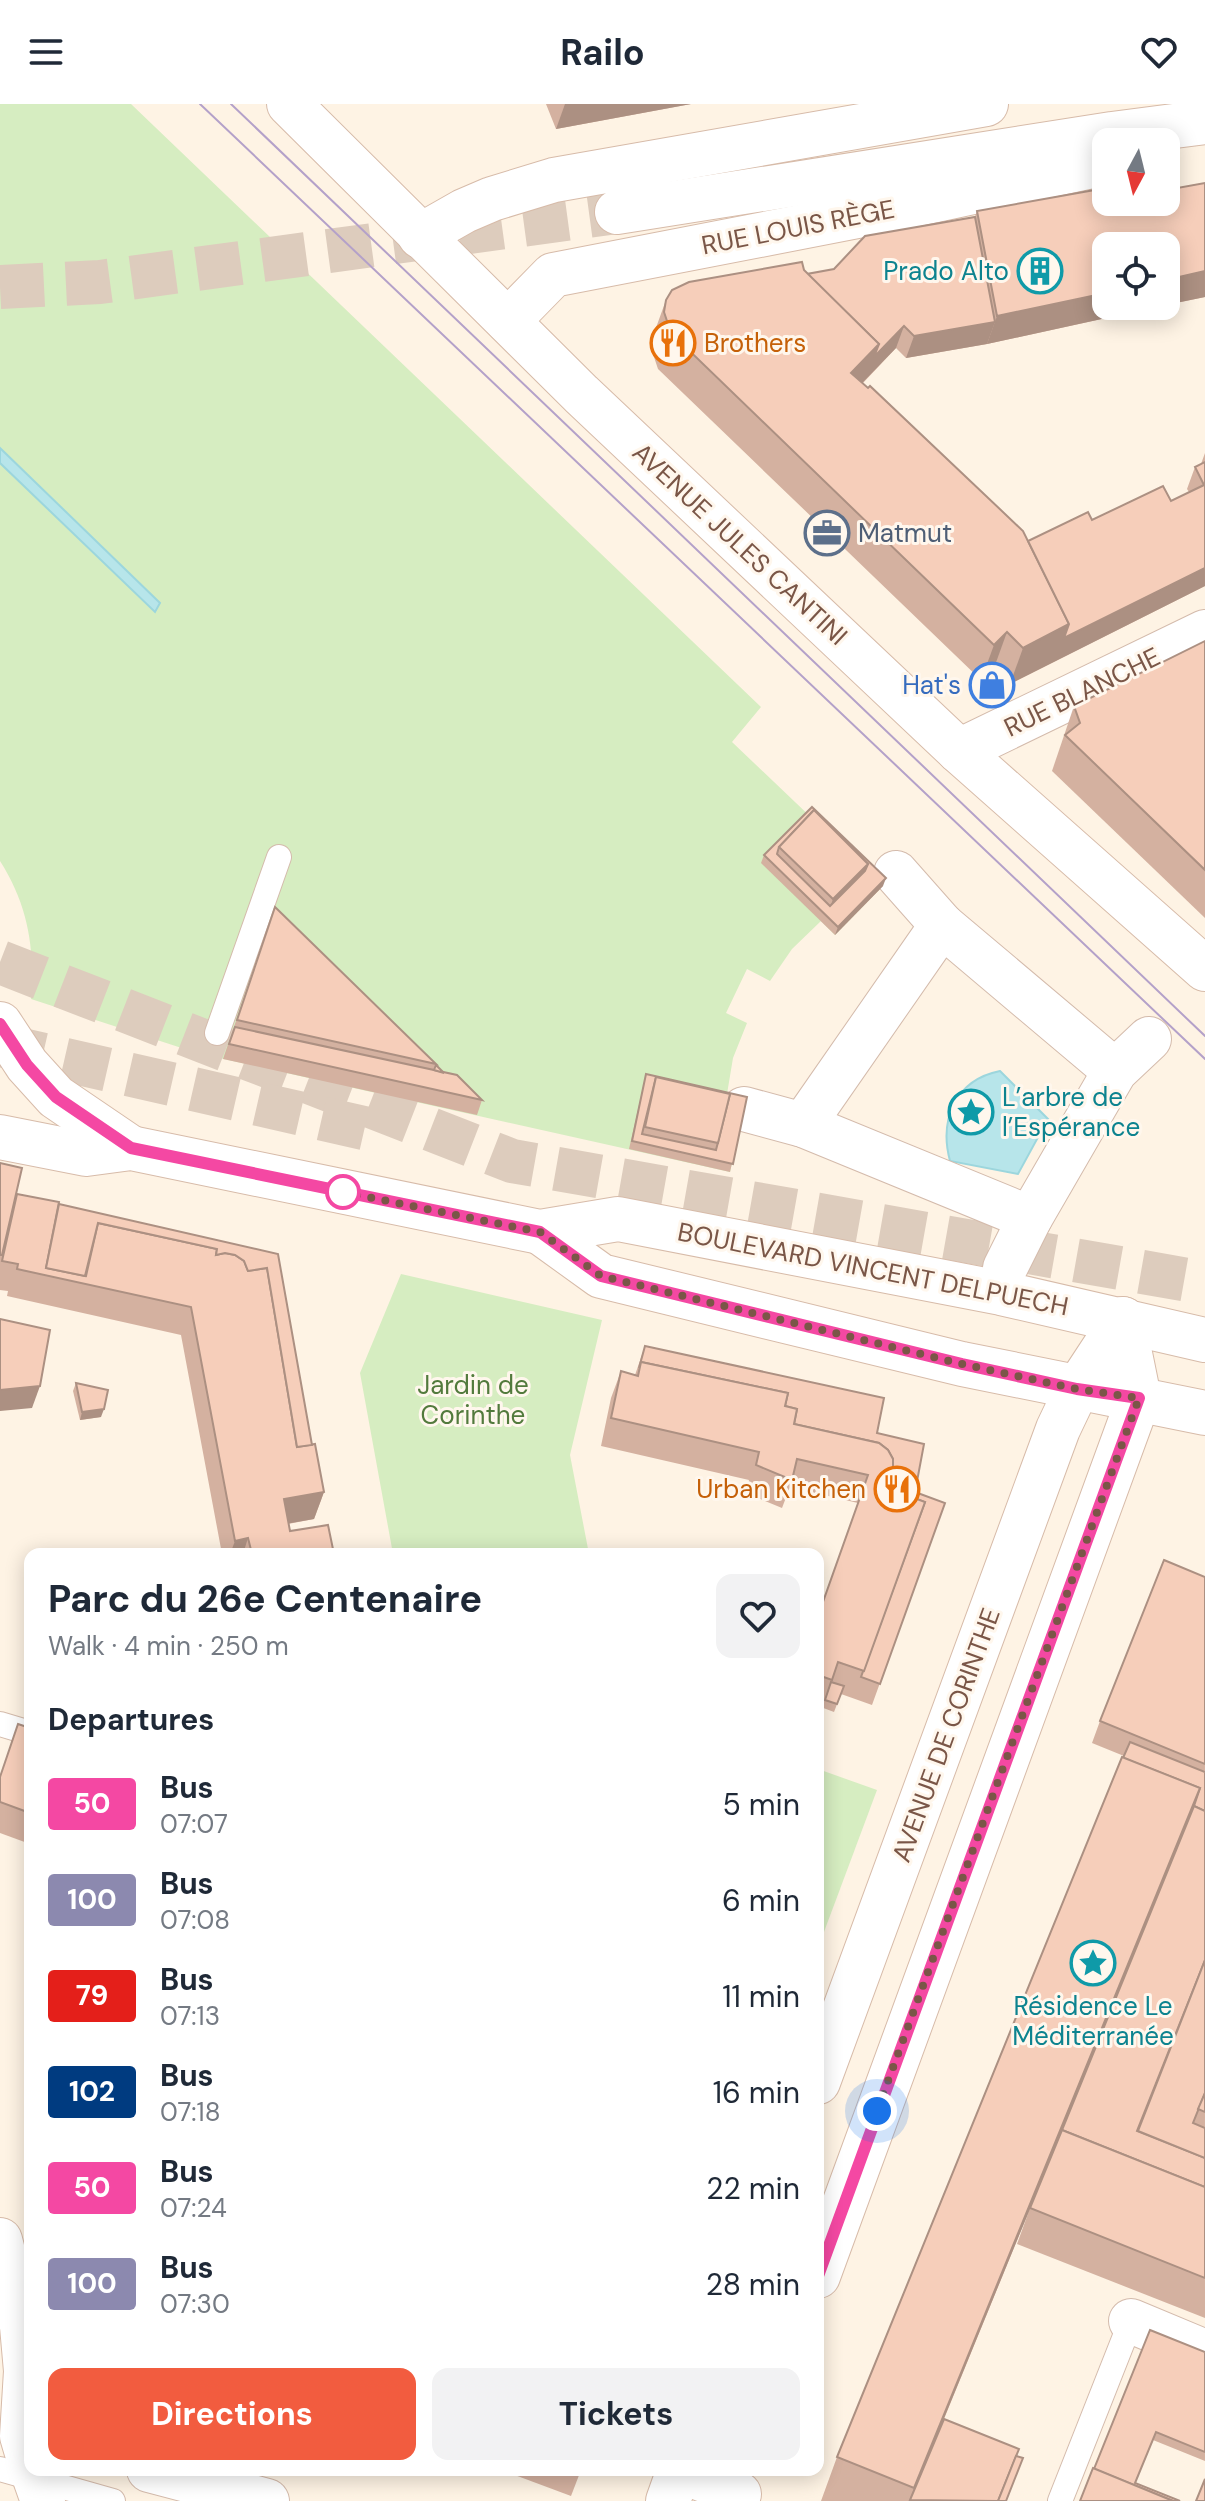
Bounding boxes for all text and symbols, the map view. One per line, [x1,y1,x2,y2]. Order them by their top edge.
text: Railo [560,29,645,76]
icon: menu [24,30,68,74]
icon: heart [1137,30,1181,74]
north arrow [1092,128,1180,216]
map controls [1092,128,1180,320]
street label: RUE LOUIS RÈGE [699,192,897,262]
button: locate [1092,232,1180,320]
building icon: Prado Alto [1016,247,1064,295]
place label: Prado Alto [883,254,1009,288]
restaurant icon: Brothers [649,319,697,367]
place label: Brothers [704,326,806,360]
street label: AVENUE JULES CANTINI [625,435,855,653]
office icon: Matmut [803,509,851,557]
place label: Matmut [858,516,952,550]
street label: RUE BLANCHE [998,640,1166,744]
shop icon: Hat's [968,661,1016,709]
place label: Hat's [902,668,961,702]
place label: L’arbre de l’Espérance [1002,1080,1140,1144]
place icon: L’arbre de l’Espérance [947,1088,995,1136]
unlabelled marker [326,1175,360,1209]
street label: BOULEVARD VINCENT DELPUECH [675,1214,1071,1324]
park label: Jardin de Corinthe [417,1368,529,1432]
restaurant icon: Urban Kitchen [873,1465,921,1513]
place label: Urban Kitchen [696,1472,866,1506]
text: Parc du 26e Centenaire [48,1574,482,1624]
button: heart [716,1574,800,1658]
street label: AVENUE DE CORINTHE [884,1603,1008,1867]
text: Walk · 4 min · 250 m [48,1629,289,1663]
text: Departures [48,1700,214,1739]
text: Bus [160,1768,214,1807]
text: 50 [73,1785,111,1822]
text: 5 min [723,1785,800,1824]
text: 07:07 [160,1807,228,1841]
text: Bus [160,1864,214,1903]
text: 100 [67,1881,117,1918]
text: 6 min [722,1881,800,1920]
text: 07:08 [160,1903,230,1937]
place icon: Résidence Le Méditerranée [1069,1939,1117,1987]
text: Bus [160,1960,214,1999]
text: 79 [76,1977,108,2014]
text: 11 min [722,1977,800,2016]
place label: Résidence Le Méditerranée [1012,1989,1174,2053]
text: 07:13 [160,1999,220,2033]
text: Bus [160,2056,214,2095]
text: 102 [69,2073,115,2110]
text: 16 min [713,2073,800,2112]
your location [857,2091,897,2131]
text: 07:18 [160,2095,220,2129]
text: Bus [160,2152,214,2191]
text: 50 [73,2169,111,2206]
text: 22 min [706,2169,800,2208]
text: 07:24 [160,2191,227,2225]
text: Bus [160,2248,214,2287]
text: 100 [67,2265,117,2302]
text: 28 min [706,2265,800,2304]
text: 07:30 [160,2287,230,2321]
button: Directions [48,2368,416,2460]
button: Tickets [432,2368,800,2460]

